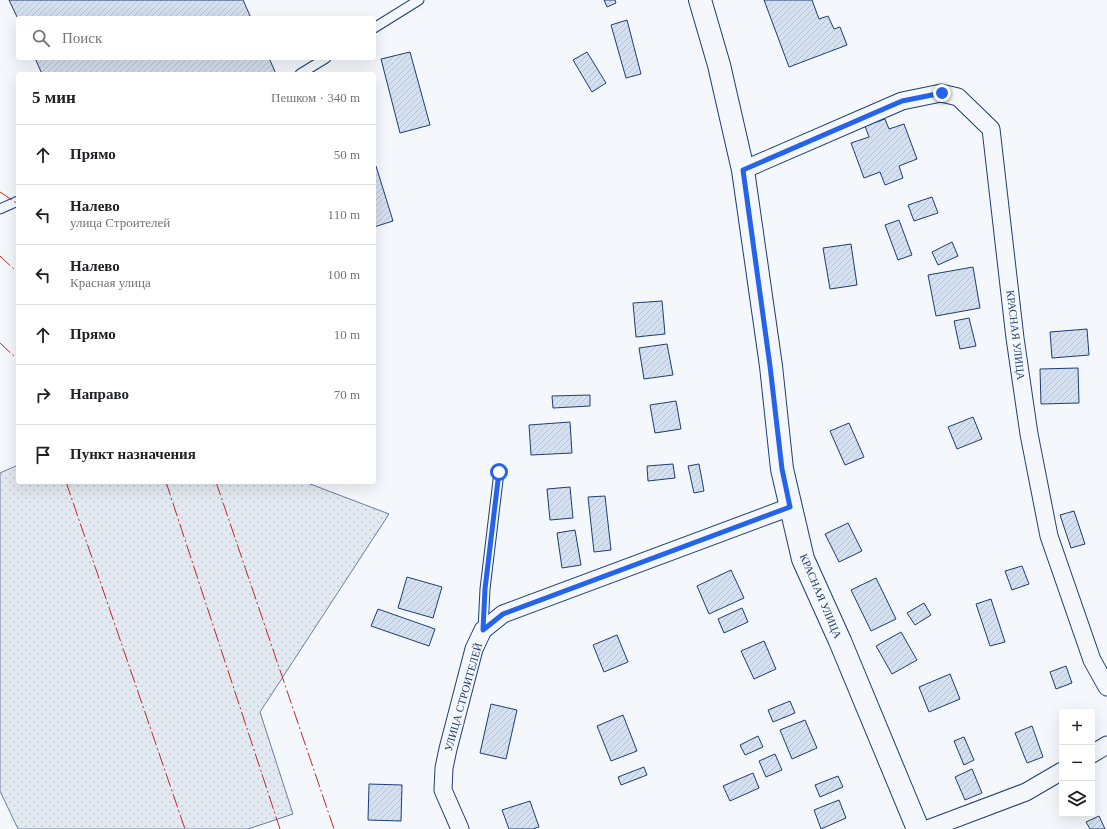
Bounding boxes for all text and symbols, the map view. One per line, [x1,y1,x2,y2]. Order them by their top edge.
search box [16,16,376,60]
icon: search [30,27,52,49]
text: Поиск [62,30,102,46]
route end [933,84,951,102]
text: 5 мин [32,88,76,107]
text: Пешком · 340 m [271,90,360,105]
icon: ahead [32,144,54,166]
text: Прямо [70,146,116,162]
text: 50 m [334,147,360,162]
text: Налево [70,198,120,214]
icon: left [32,204,54,226]
text: 110 m [328,207,360,222]
text: улица Строителей [70,215,170,230]
text: Налево [70,258,120,274]
icon: left [32,264,54,286]
text: 100 m [327,267,360,282]
text: Красная улица [70,275,151,290]
street label: КРАСНАЯ УЛИЦА [1005,289,1027,381]
icon: ahead [32,324,54,346]
text: Прямо [70,326,116,342]
text: 10 m [334,327,360,342]
icon: right [32,384,54,406]
text: Направо [70,386,129,402]
text: 70 m [334,387,360,402]
icon: arrive [32,444,54,466]
text: Пункт назначения [70,446,196,462]
route start [490,463,508,481]
street label: КРАСНАЯ УЛИЦА [798,552,844,640]
street label: УЛИЦА СТРОИТЕЛЕЙ [442,641,484,753]
map controls [1059,709,1095,817]
button: + [1059,709,1095,745]
button: − [1059,745,1095,781]
button: layers [1059,781,1095,817]

